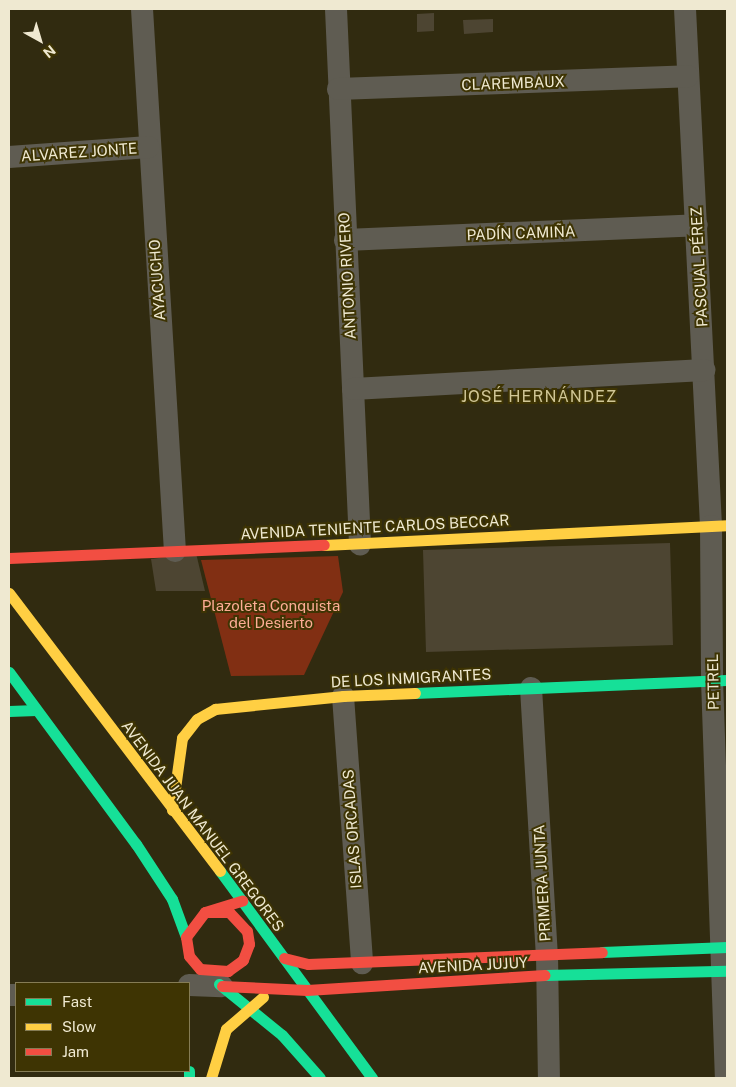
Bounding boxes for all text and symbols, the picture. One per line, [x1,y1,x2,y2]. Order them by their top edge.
north arrow [15,15,65,65]
text: N [40,42,59,61]
street label: CLAREMBAUX [461,72,565,94]
street label: ALVAREZ JONTE [20,139,138,165]
street label: PASCUAL PÉREZ [687,207,711,327]
street label: ANTONIO RIVERO [335,212,359,340]
street label: PADÍN CAMIÑA [466,222,576,244]
street label: AYACUCHO [145,239,169,321]
district label: JOSÉ HERNÁNDEZ [459,387,619,407]
street label: AVENIDA TENIENTE CARLOS BECCAR [240,511,510,543]
park label: Plazoleta Conquista del Desierto [202,596,340,631]
street label: PETREL [704,654,722,710]
street label: DE LOS INMIGRANTES [330,665,492,691]
street label: AVENIDA JUAN MANUEL GREGORES [118,717,288,935]
street label: ISLAS ORCADAS [339,769,365,889]
street label: PRIMERA JUNTA [530,824,554,942]
street label: AVENIDA JUJUY [418,953,528,977]
legend [15,982,190,1072]
text: Fast [62,993,92,1010]
text: Slow [62,1018,96,1035]
text: Jam [62,1043,89,1060]

